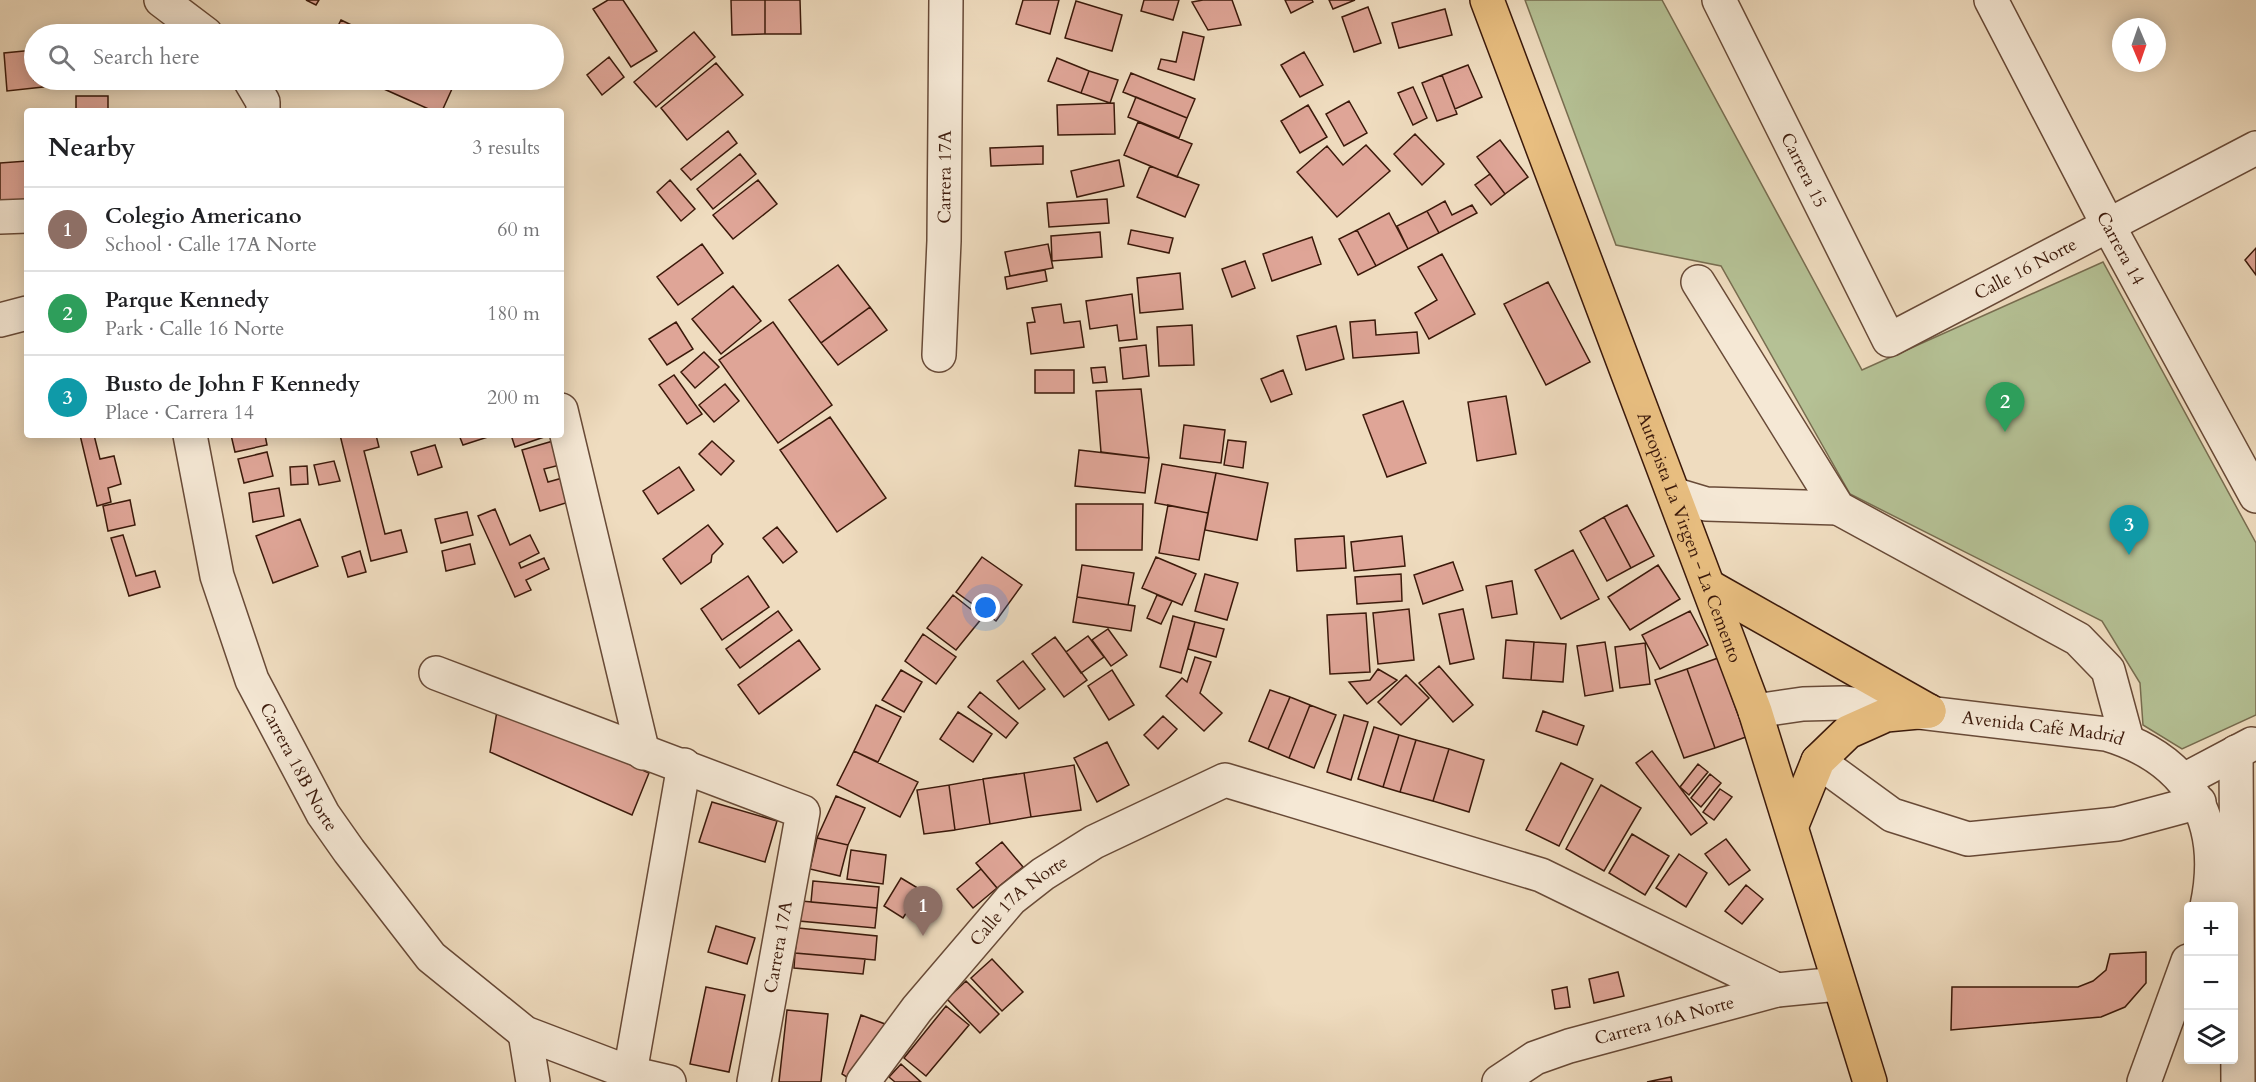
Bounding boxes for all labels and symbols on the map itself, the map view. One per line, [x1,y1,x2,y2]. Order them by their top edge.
north arrow [2112,18,2166,72]
street label: Carrera 15 [1774,129,1833,212]
street label: Carrera 17A [932,130,958,224]
street label: Carrera 14 [2090,207,2150,290]
street label: Calle 16 Norte [1970,232,2081,306]
pin: 2 [1986,382,2024,432]
street label: Autopista La Virgen - La Cemento [1630,408,1748,667]
pin: 3 [2110,506,2148,555]
your location [971,593,1000,622]
street label: Carrera 18B Norte [253,698,344,837]
street label: Avenida Café Madrid [1961,705,2128,752]
street label: Calle 17A Norte [964,850,1072,952]
pin: 1 [904,886,942,936]
street label: Carrera 17A [758,899,799,995]
street label: Carrera 16A Norte [1592,990,1737,1052]

